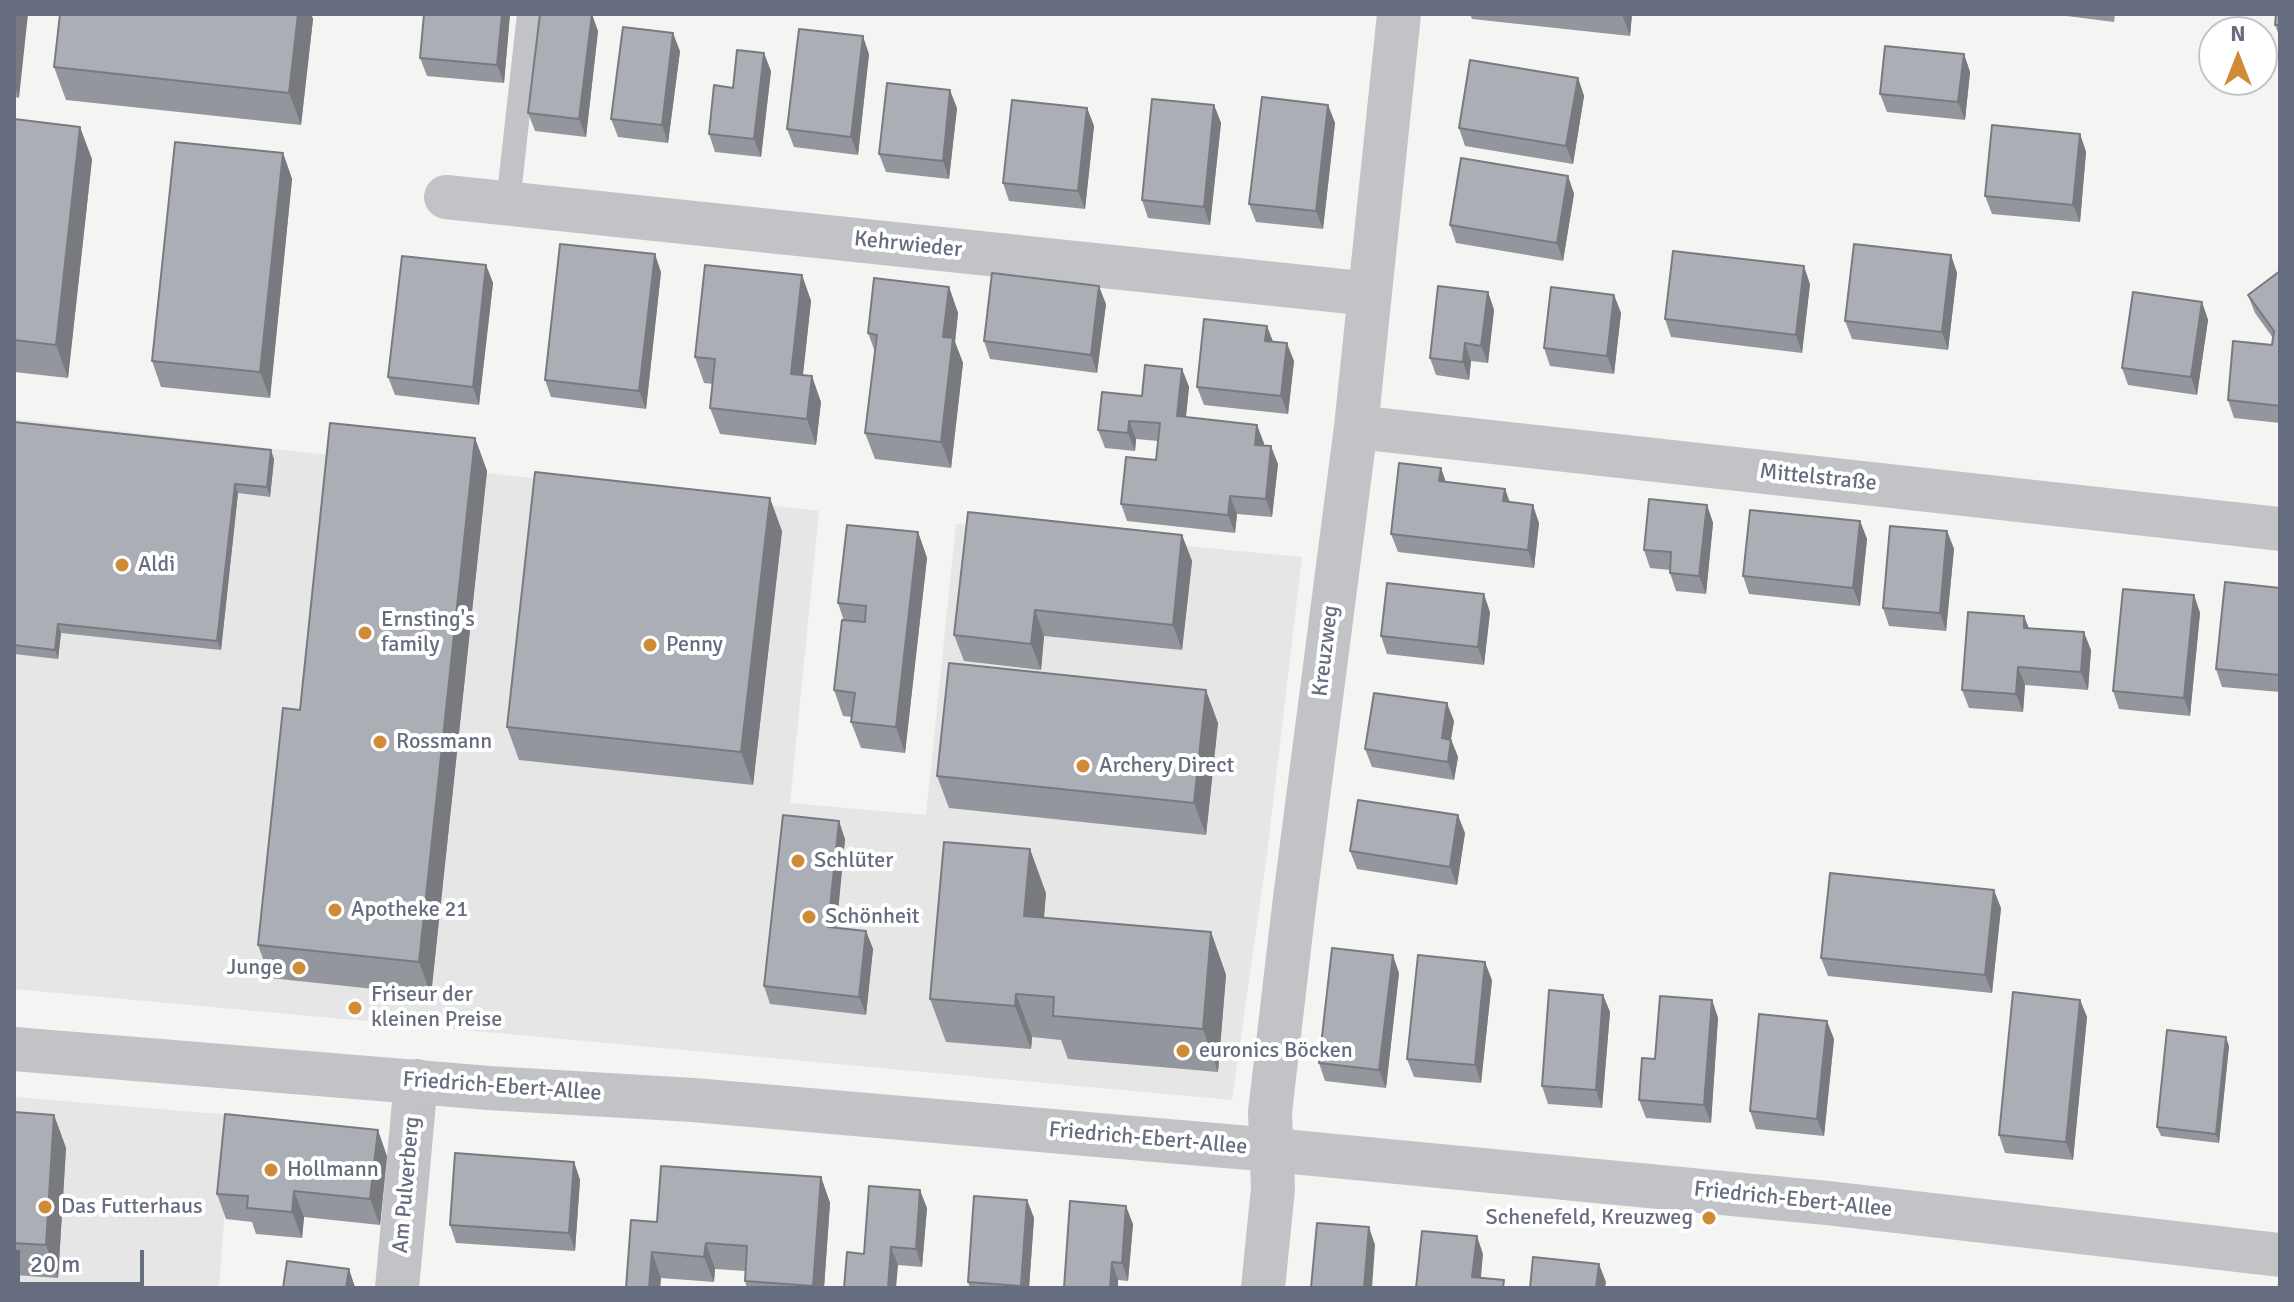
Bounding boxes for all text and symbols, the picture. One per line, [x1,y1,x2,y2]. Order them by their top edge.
north arrow [2198,16,2278,96]
text: N [2230,20,2246,47]
street label: Kehrwieder [853,226,963,264]
street label: Mittelstraße [1758,459,1878,497]
place label: Aldi [138,552,175,578]
marker: Aldi [113,556,131,574]
street label: Kreuzweg [1307,604,1345,698]
place label: Ernsting's family [381,607,475,658]
marker: Ernsting's family [356,624,374,642]
place label: Penny [666,632,723,658]
marker: Penny [641,636,659,654]
place label: Rossmann [396,729,492,755]
marker: Rossmann [371,733,389,751]
place label: Archery Direct [1099,753,1234,779]
marker: Archery Direct [1074,757,1092,775]
place label: Schlüter [814,848,893,874]
marker: Schlüter [789,852,807,870]
place label: Apotheke 21 [351,897,468,923]
marker: Apotheke 21 [326,901,344,919]
place label: Schönheit [825,904,920,930]
marker: Schönheit [800,908,818,926]
place label: Junge [226,955,283,981]
marker: Junge [290,959,308,977]
place label: Friseur der kleinen Preise [371,982,502,1034]
marker: Friseur der kleinen Preise [346,999,364,1017]
place label: euronics Böcken [1199,1038,1353,1064]
marker: euronics Böcken [1174,1042,1192,1060]
street label: Friedrich-Ebert-Allee [402,1067,602,1107]
street label: Am Pulverberg [388,1115,426,1255]
street label: Friedrich-Ebert-Allee [1048,1117,1248,1161]
place label: Hollmann [287,1157,379,1183]
marker: Hollmann [262,1161,280,1179]
street label: Friedrich-Ebert-Allee [1693,1176,1893,1224]
place label: Das Futterhaus [61,1194,203,1220]
marker: Das Futterhaus [36,1198,54,1216]
place label: Schenefeld, Kreuzweg [1486,1205,1693,1231]
marker: Schenefeld, Kreuzweg [1700,1209,1718,1227]
scale bar [20,1234,148,1284]
text: 20 m [30,1249,80,1279]

